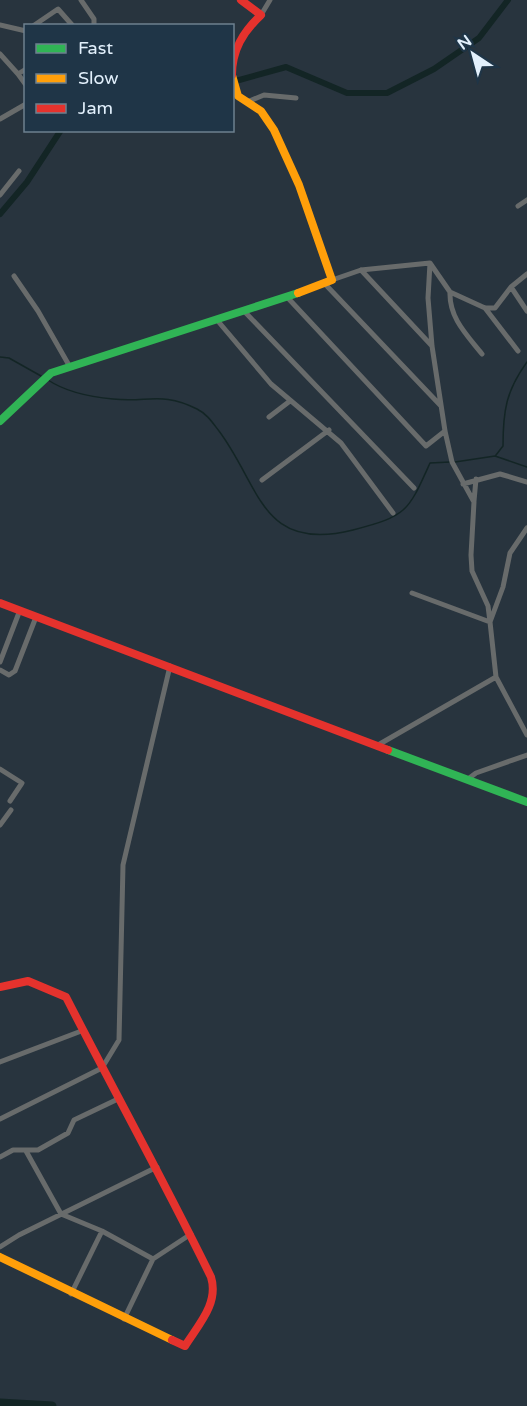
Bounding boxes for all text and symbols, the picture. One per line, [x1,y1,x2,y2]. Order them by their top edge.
legend [24,24,234,132]
north arrow [443,24,503,84]
text: N [454,31,476,55]
text: Fast [78,37,113,59]
text: Slow [78,67,119,89]
text: Jam [78,97,113,119]

